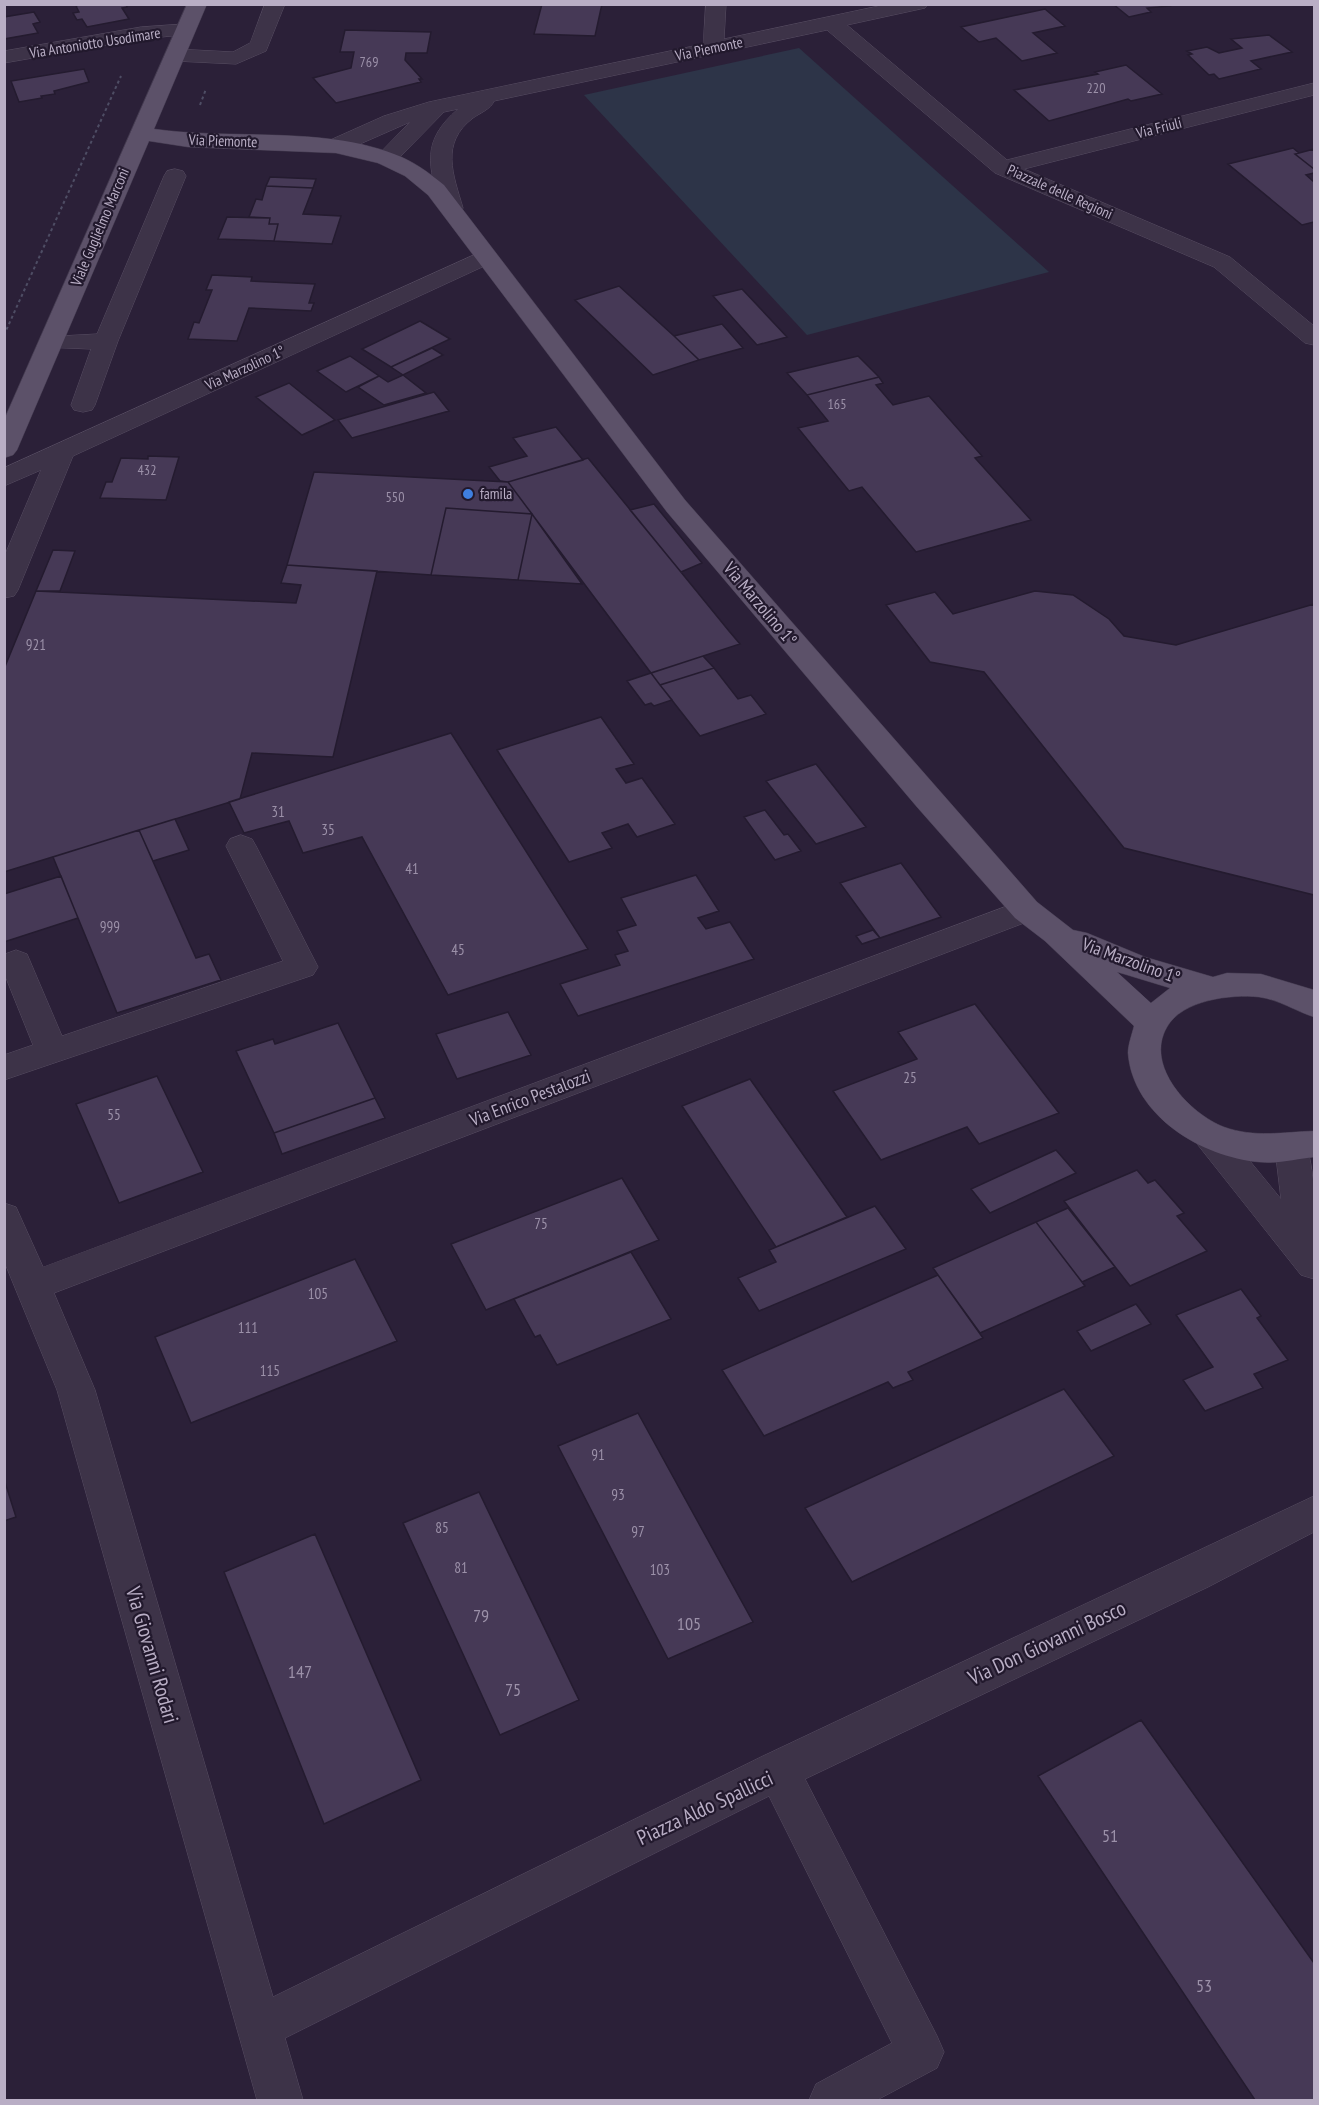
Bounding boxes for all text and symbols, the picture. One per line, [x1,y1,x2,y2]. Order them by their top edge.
street label: Via Antoniotto Usodimare [27,23,162,62]
street label: Via Piemonte [672,32,744,65]
house number: 769 [360,53,378,71]
house number: 220 [1087,79,1105,97]
street label: Via Friuli [1133,113,1184,143]
street label: Via Piemonte [187,130,258,151]
street label: Piazzale delle Regioni [1004,160,1116,223]
street label: Viale Guglielmo Marconi [66,165,133,290]
street label: Via Marzolino 1° [201,341,288,395]
house number: 165 [828,395,846,413]
house number: 432 [138,461,156,479]
place label: famila [480,484,512,503]
marker: famila [461,487,475,501]
house number: 550 [386,488,404,506]
street label: Via Marzolino 1° [718,556,802,650]
house number: 921 [26,635,46,654]
house number: 31 [271,802,285,821]
house number: 35 [321,820,335,839]
house number: 41 [405,859,419,878]
house number: 999 [100,917,120,936]
street label: Via Marzolino 1° [1078,932,1183,989]
house number: 45 [451,940,465,959]
street label: Via Enrico Pestalozzi [465,1064,593,1131]
house number: 25 [903,1068,917,1087]
house number: 55 [107,1105,121,1124]
house number: 75 [534,1214,548,1233]
house number: 105 [308,1284,328,1303]
house number: 111 [238,1318,258,1337]
house number: 115 [260,1361,280,1380]
house number: 91 [591,1445,605,1464]
house number: 93 [611,1485,625,1504]
house number: 85 [435,1518,449,1537]
house number: 97 [631,1522,645,1541]
house number: 81 [454,1558,468,1577]
house number: 103 [650,1560,670,1579]
street label: Via Giovanni Rodari [120,1582,185,1726]
street label: Via Don Giovanni Bosco [963,1594,1130,1691]
house number: 79 [473,1604,489,1627]
house number: 105 [677,1612,701,1635]
house number: 147 [288,1660,312,1683]
house number: 75 [505,1678,521,1701]
street label: Piazza Aldo Spallicci [632,1764,777,1851]
house number: 51 [1102,1824,1118,1847]
house number: 53 [1196,1974,1212,1997]

